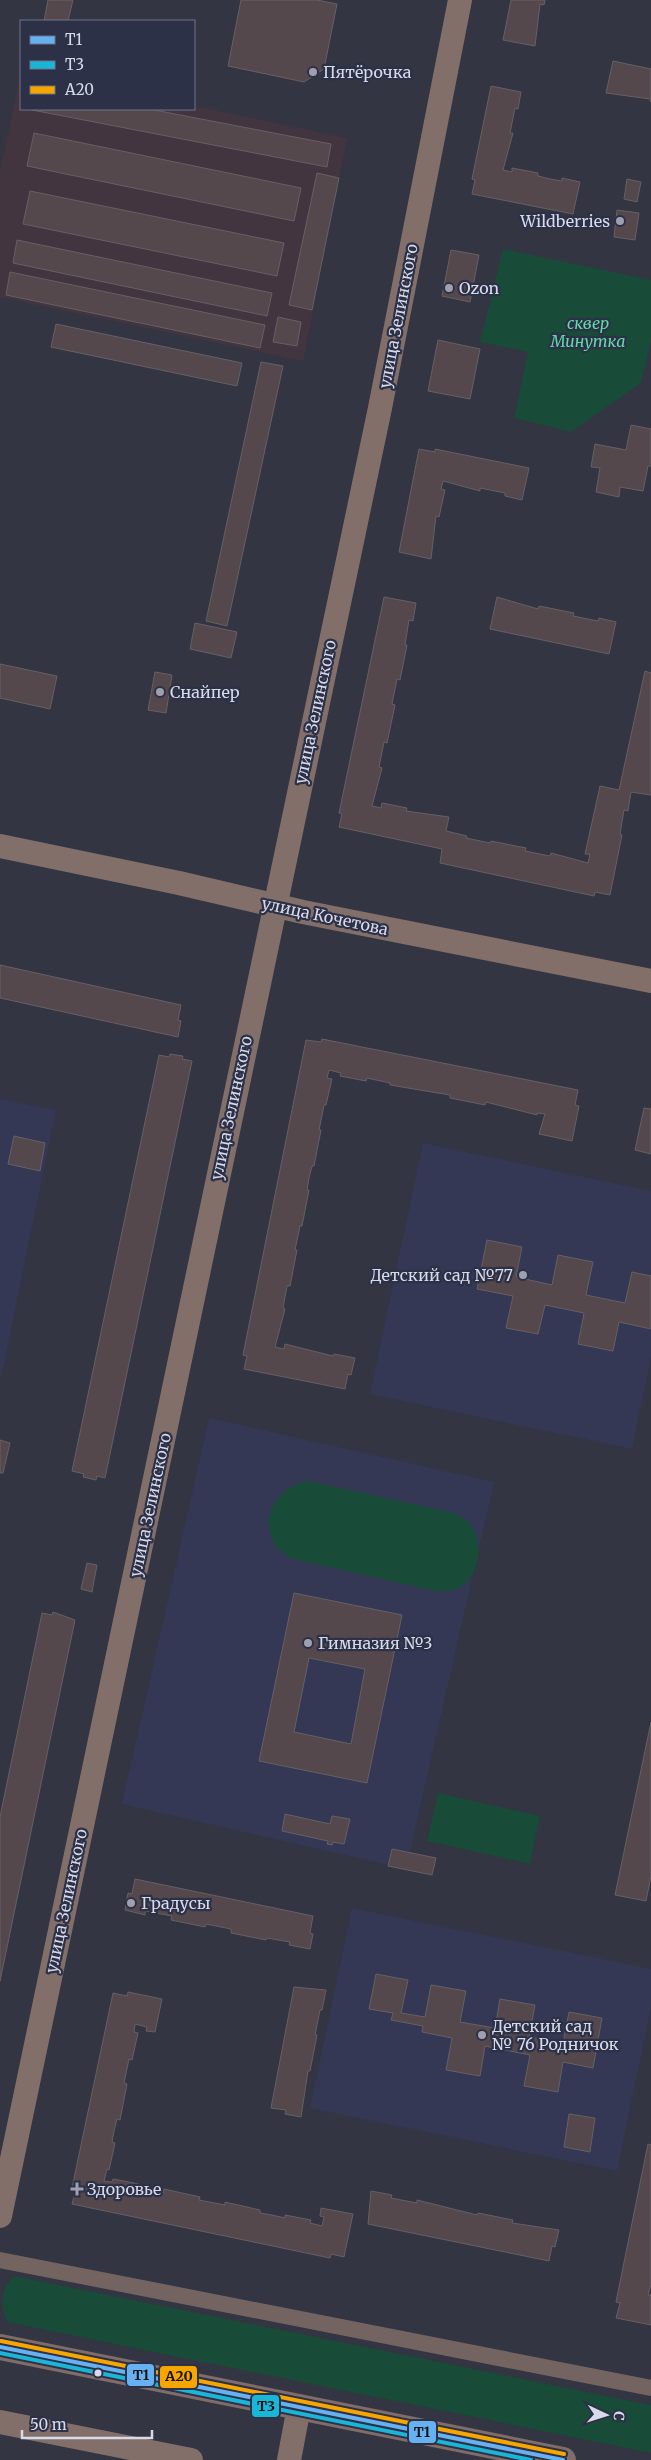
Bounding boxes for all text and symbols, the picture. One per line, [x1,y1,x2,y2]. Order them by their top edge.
legend [20,20,195,110]
text: Т1 [65,30,82,49]
text: Т3 [65,55,84,74]
place label: Пятёрочка [323,62,412,82]
marker: Пятёрочка [307,66,319,78]
text: А20 [64,80,94,99]
place label: Wildberries [519,211,610,231]
marker: Wildberries [614,215,626,227]
street label: улица Зелинского [374,242,422,390]
place label: Ozon [459,278,499,298]
marker: Ozon [443,282,455,294]
park label: сквер Минутка [550,313,625,351]
street label: улица Зелинского [290,638,340,786]
place label: Снайпер [170,682,240,702]
marker: Снайпер [154,686,166,698]
street label: улица Кочетова [260,893,390,939]
street label: улица Зелинского [206,1034,256,1182]
place label: Детский сад №77 [370,1265,513,1285]
marker: Детский сад №77 [517,1269,529,1281]
street label: улица Зелинского [125,1431,175,1579]
place label: Гимназия №3 [318,1633,433,1653]
marker: Гимназия №3 [302,1637,314,1649]
street label: улица Зелинского [41,1827,91,1975]
place label: Градусы [141,1893,211,1913]
marker: Градусы [125,1897,137,1909]
place label: Детский сад № 76 Родничок [492,2016,619,2054]
marker: Детский сад № 76 Родничок [476,2029,488,2041]
place label: Здоровье [87,2179,161,2199]
marker: Здоровье [71,2183,83,2195]
line badge: Т1 [126,2363,155,2387]
line badge: А20 [159,2365,198,2389]
text: Т1 [133,2366,150,2384]
text: А20 [164,2367,193,2385]
unlabelled marker [93,2368,103,2378]
north arrow [581,2390,631,2440]
line badge: Т3 [251,2394,280,2418]
text: Т3 [257,2397,275,2415]
scale bar [22,2408,152,2440]
text: С [610,2411,628,2421]
text: 50 m [30,2415,67,2434]
line badge: Т1 [408,2420,437,2444]
text: Т1 [414,2423,431,2441]

